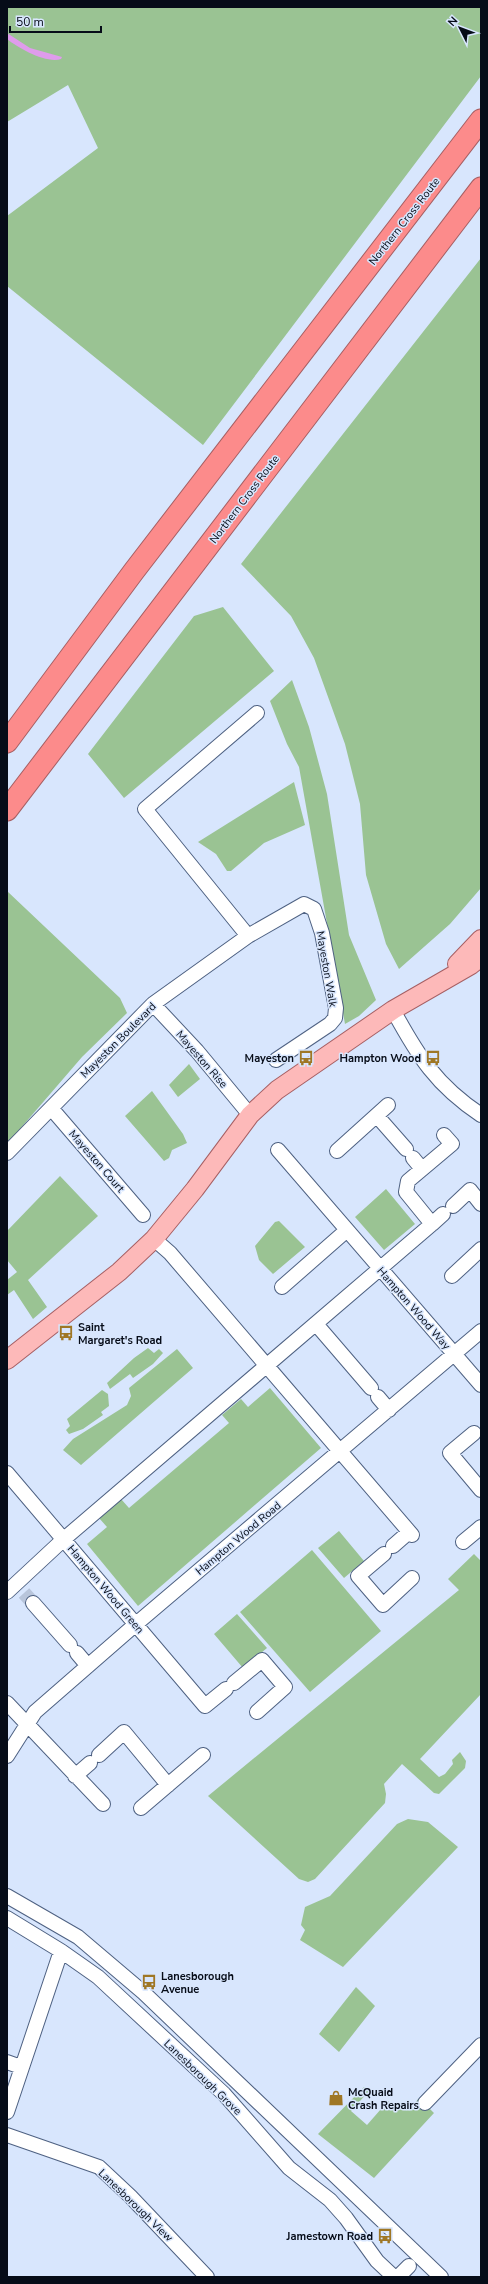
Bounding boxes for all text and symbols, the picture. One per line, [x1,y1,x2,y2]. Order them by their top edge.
scale bar [10,8,101,34]
north arrow [440,8,480,48]
text: 50 m [16,14,44,30]
text: N [445,14,461,30]
street label: Northern Cross Route [365,174,443,268]
street label: Northern Cross Route [206,452,283,547]
street label: Mayeston Walk [312,930,341,1009]
street label: Mayeston Boulevard [77,999,159,1081]
street label: Mayeston Rise [172,1027,231,1091]
bus stop icon: Mayeston [297,1049,315,1067]
bus stop icon: Hampton Wood [424,1049,442,1067]
place label: Mayeston [245,1051,294,1066]
place label: Hampton Wood [340,1051,421,1066]
street label: Mayeston Court [65,1127,128,1196]
street label: Hampton Wood Way [374,1264,454,1353]
place label: Saint Margaret's Road [78,1320,162,1348]
bus stop icon: Saint Margaret's Road [57,1324,75,1342]
street label: Hampton Wood Road [192,1498,284,1579]
street label: Hampton Wood Green [64,1542,147,1637]
place label: Lanesborough Avenue [161,1969,234,1997]
bus stop icon: Lanesborough Avenue [140,1973,158,1991]
street label: Lanesborough Grove [160,2036,245,2119]
place label: McQuaid Crash Repairs [348,2085,419,2113]
shop icon: McQuaid Crash Repairs [327,2089,345,2107]
street label: Lanesborough View [95,2166,176,2245]
bus stop icon: Jamestown Road [376,2227,394,2245]
place label: Jamestown Road [286,2229,373,2244]

